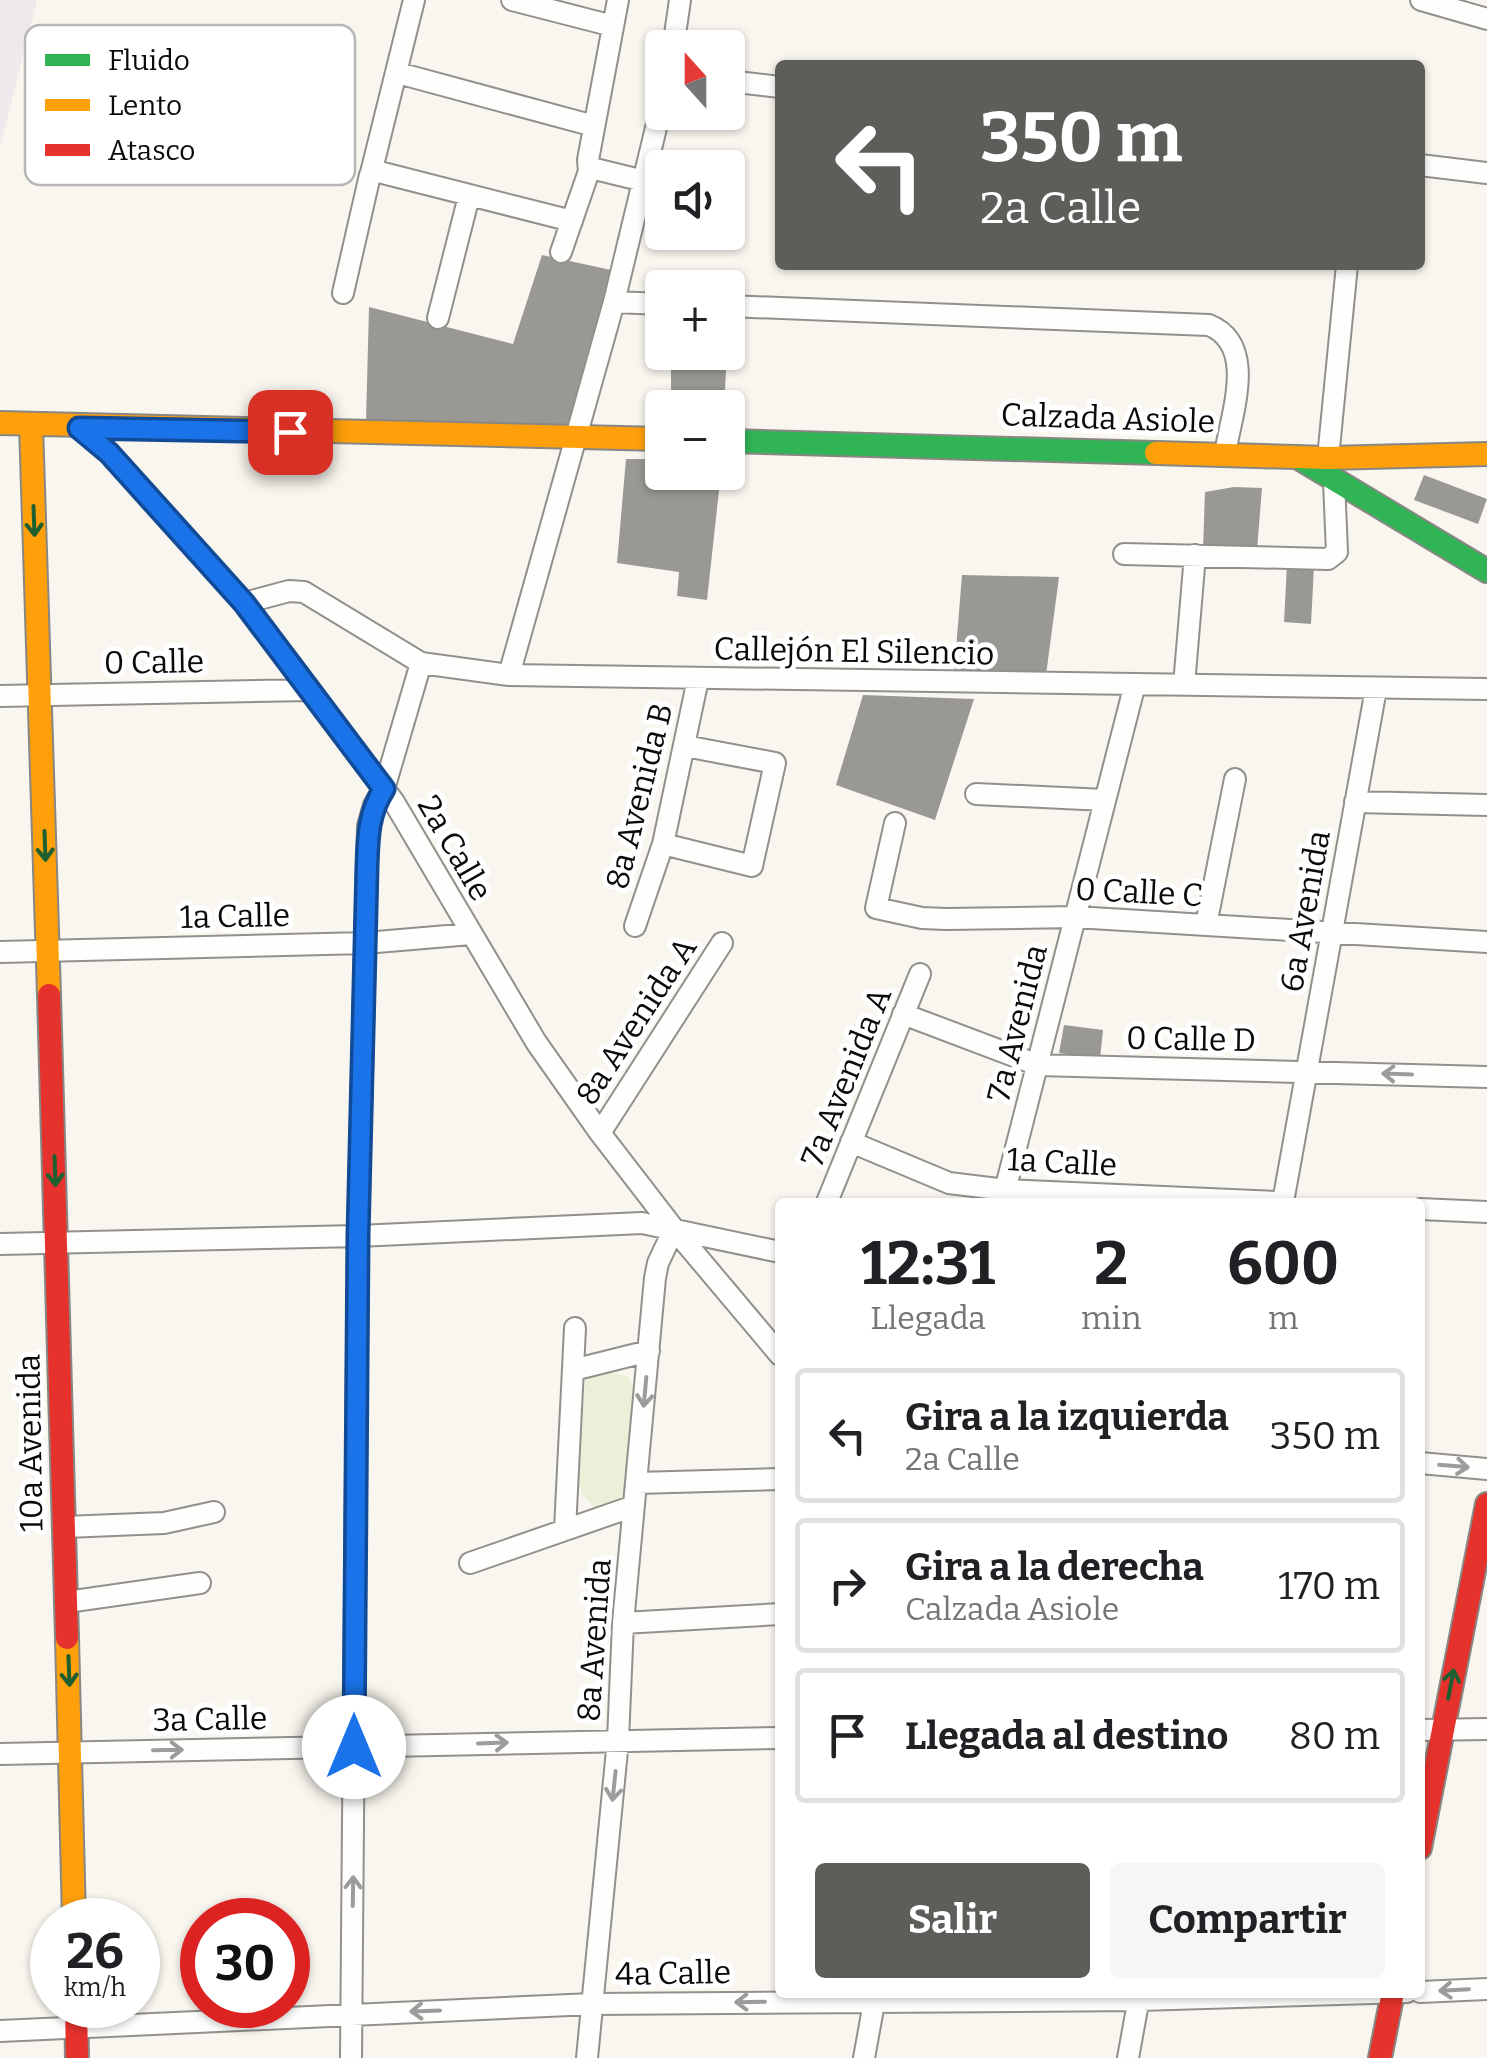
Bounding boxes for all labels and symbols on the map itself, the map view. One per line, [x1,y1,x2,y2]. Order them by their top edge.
legend [25,25,355,185]
north arrow [645,30,745,130]
text: Fluido [108,44,190,77]
text: Lento [108,89,182,122]
text: Atasco [108,134,195,167]
pin [248,390,333,475]
street label: Calzada Asiole [1000,395,1216,441]
one-way arrow [25,505,44,537]
street label: Callejón El Silencio [713,630,995,672]
street label: 0 Calle [104,642,204,682]
street label: 8a Avenida B [598,699,680,893]
street label: 2a Calle [410,789,500,907]
street label: 6a Avenida [1272,827,1338,995]
one-way arrow [36,830,55,862]
street label: 0 Calle C [1074,870,1204,914]
street label: 1a Calle [180,896,290,936]
street label: 8a Avenida A [568,930,704,1112]
street label: 7a Avenida [979,940,1055,1106]
street label: 7a Avenida A [793,982,899,1172]
street label: 0 Calle D [1126,1019,1256,1059]
one-way arrow [1382,1065,1414,1084]
street label: 1a Calle [1006,1140,1118,1184]
one-way arrow [46,1155,65,1187]
street label: 10a Avenida [9,1354,51,1532]
one-way arrow [635,1376,654,1408]
one-way arrow [1437,1456,1469,1475]
street label: 8a Avenida [569,1557,619,1723]
one-way arrow [59,1654,78,1686]
one-way arrow [1443,1669,1462,1701]
position arrow [302,1695,406,1799]
street label: 3a Calle [152,1699,268,1739]
one-way arrow [477,1734,509,1753]
one-way arrow [152,1740,184,1759]
one-way arrow [604,1769,623,1802]
one-way arrow [344,1875,362,1908]
speed limit sign: 30 [180,1898,310,2028]
street label: 4a Calle [615,1953,731,1993]
one-way arrow [1438,1981,1470,2000]
one-way arrow [734,1992,766,2012]
one-way arrow [409,2002,441,2021]

